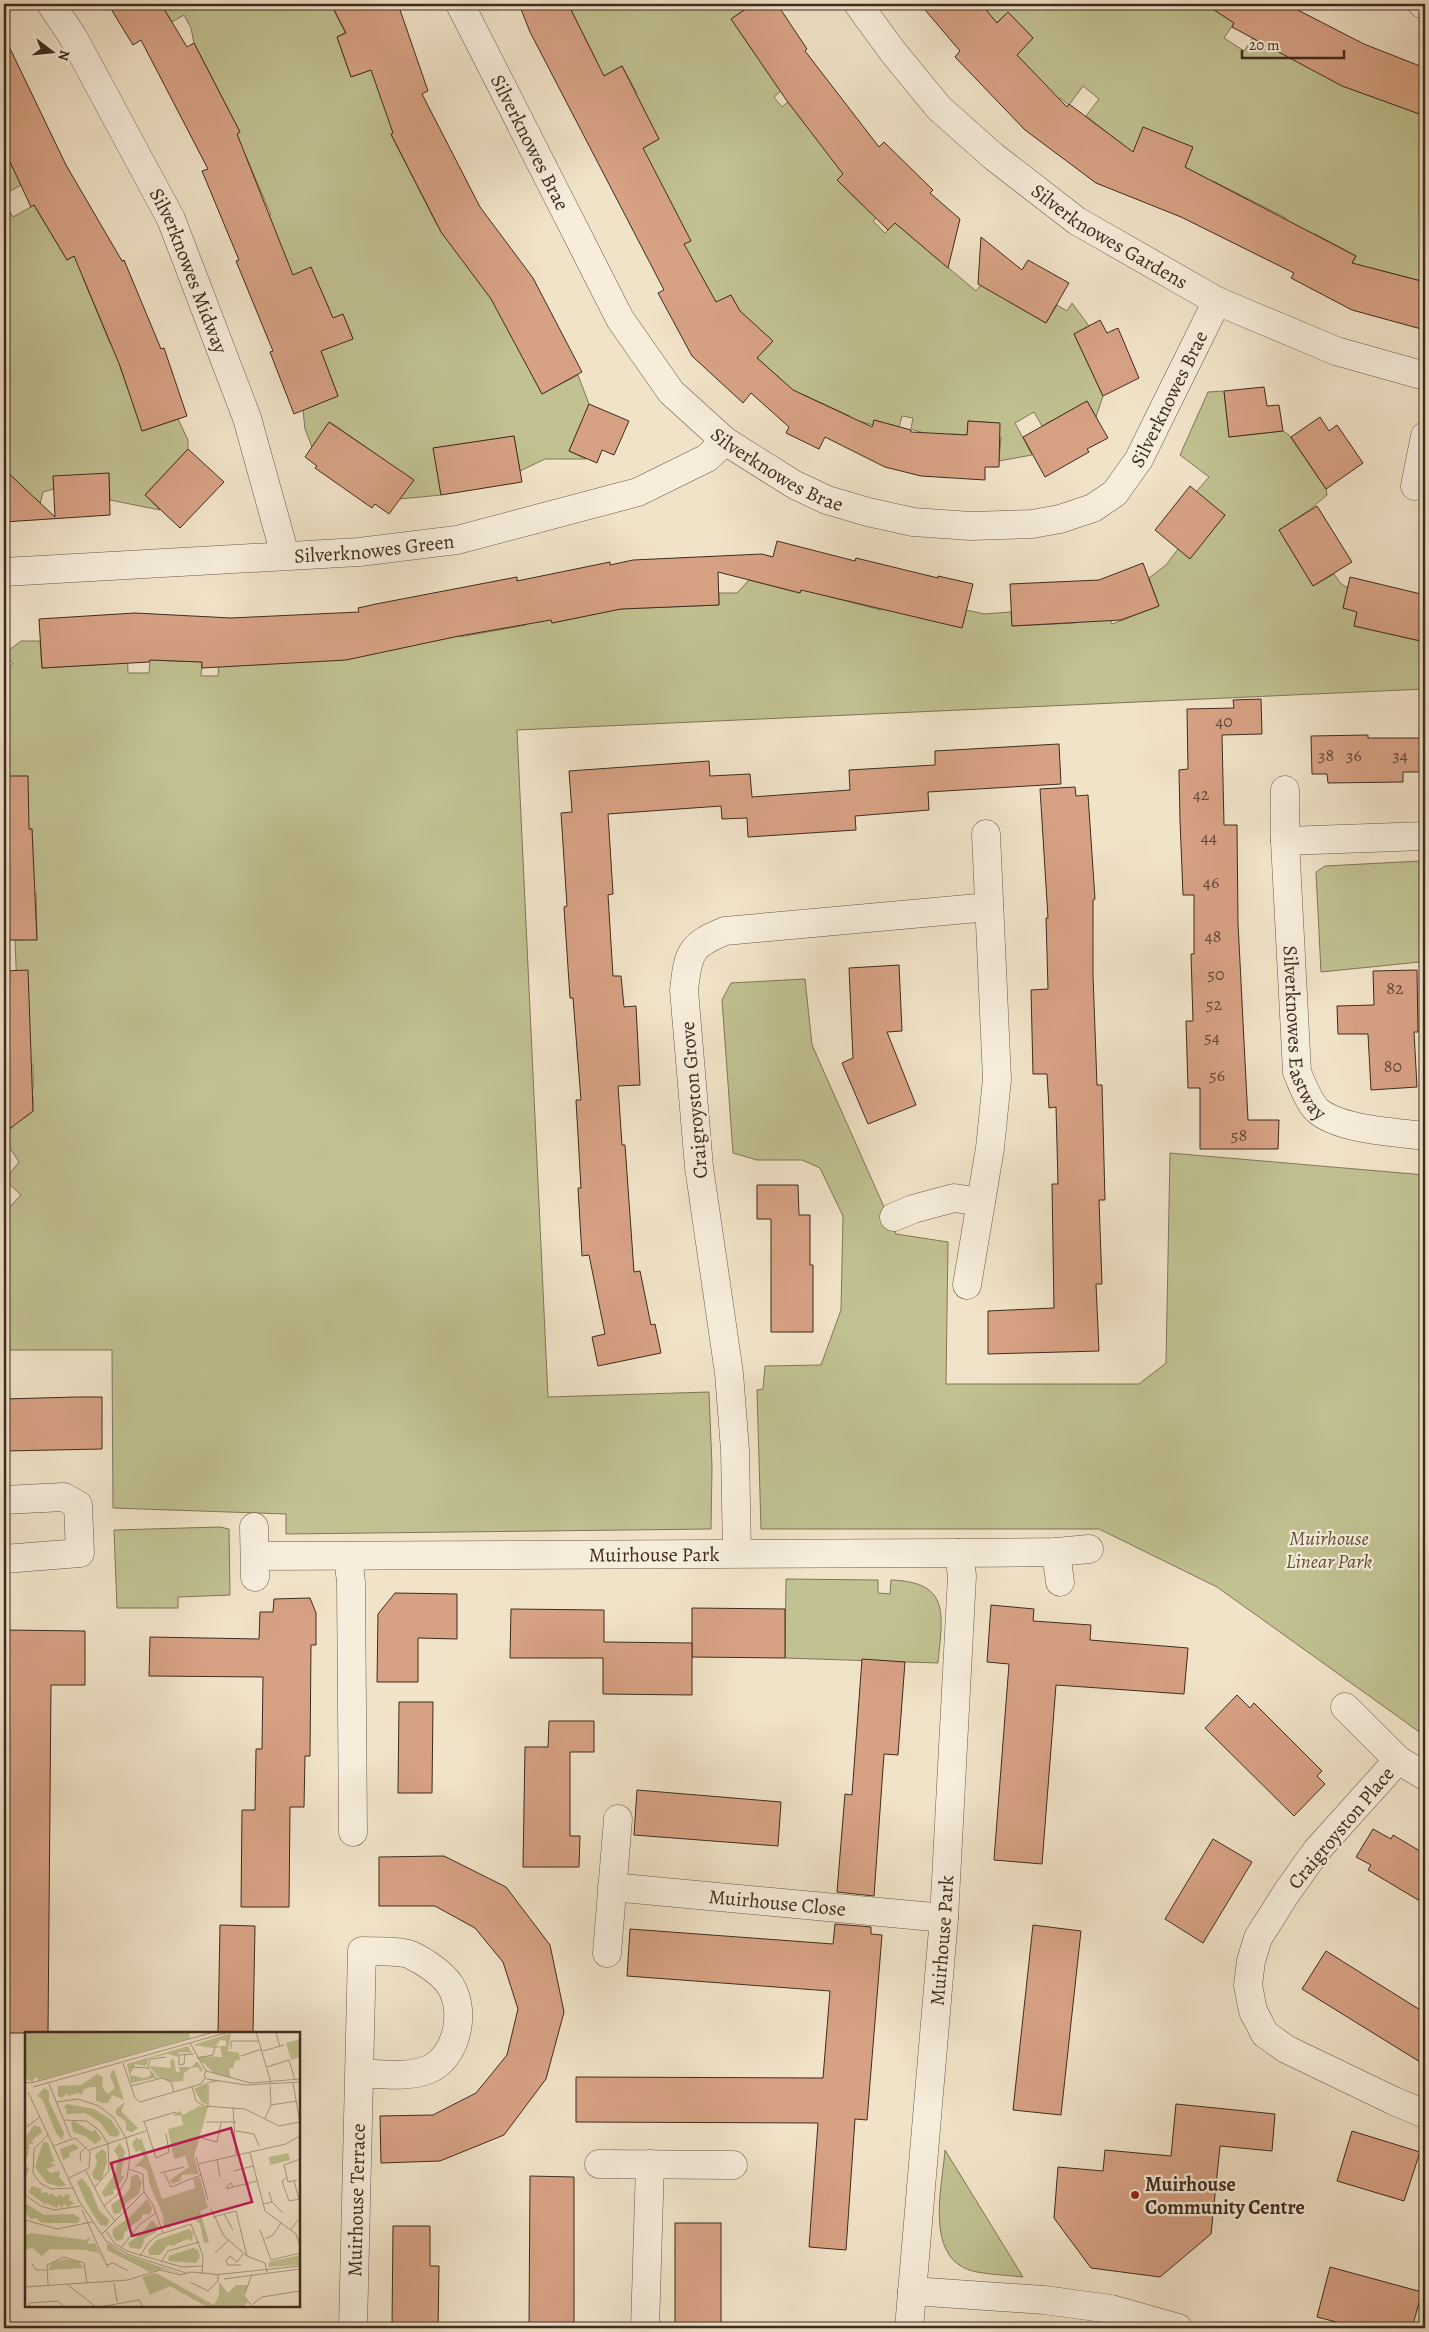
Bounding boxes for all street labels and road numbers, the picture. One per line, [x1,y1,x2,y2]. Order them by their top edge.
street label: Silverknowes Brae [484,70,576,215]
street label: Silverknowes Gardens [1026,177,1193,295]
street label: Silverknowes Midway [143,183,235,358]
street label: Silverknowes Brae [1124,326,1214,473]
street label: Silverknowes Brae [705,421,846,518]
street label: Silverknowes Green [293,527,456,569]
street label: Silverknowes Eastway [1277,945,1333,1127]
street label: Craigroyston Grove [674,1020,714,1180]
street label: Muirhouse Park [589,1541,719,1568]
street label: Craigroyston Place [1282,1761,1400,1895]
street label: Muirhouse Park [923,1874,960,2007]
street label: Muirhouse Close [708,1883,847,1922]
street label: Muirhouse Terrace [341,2123,371,2277]

